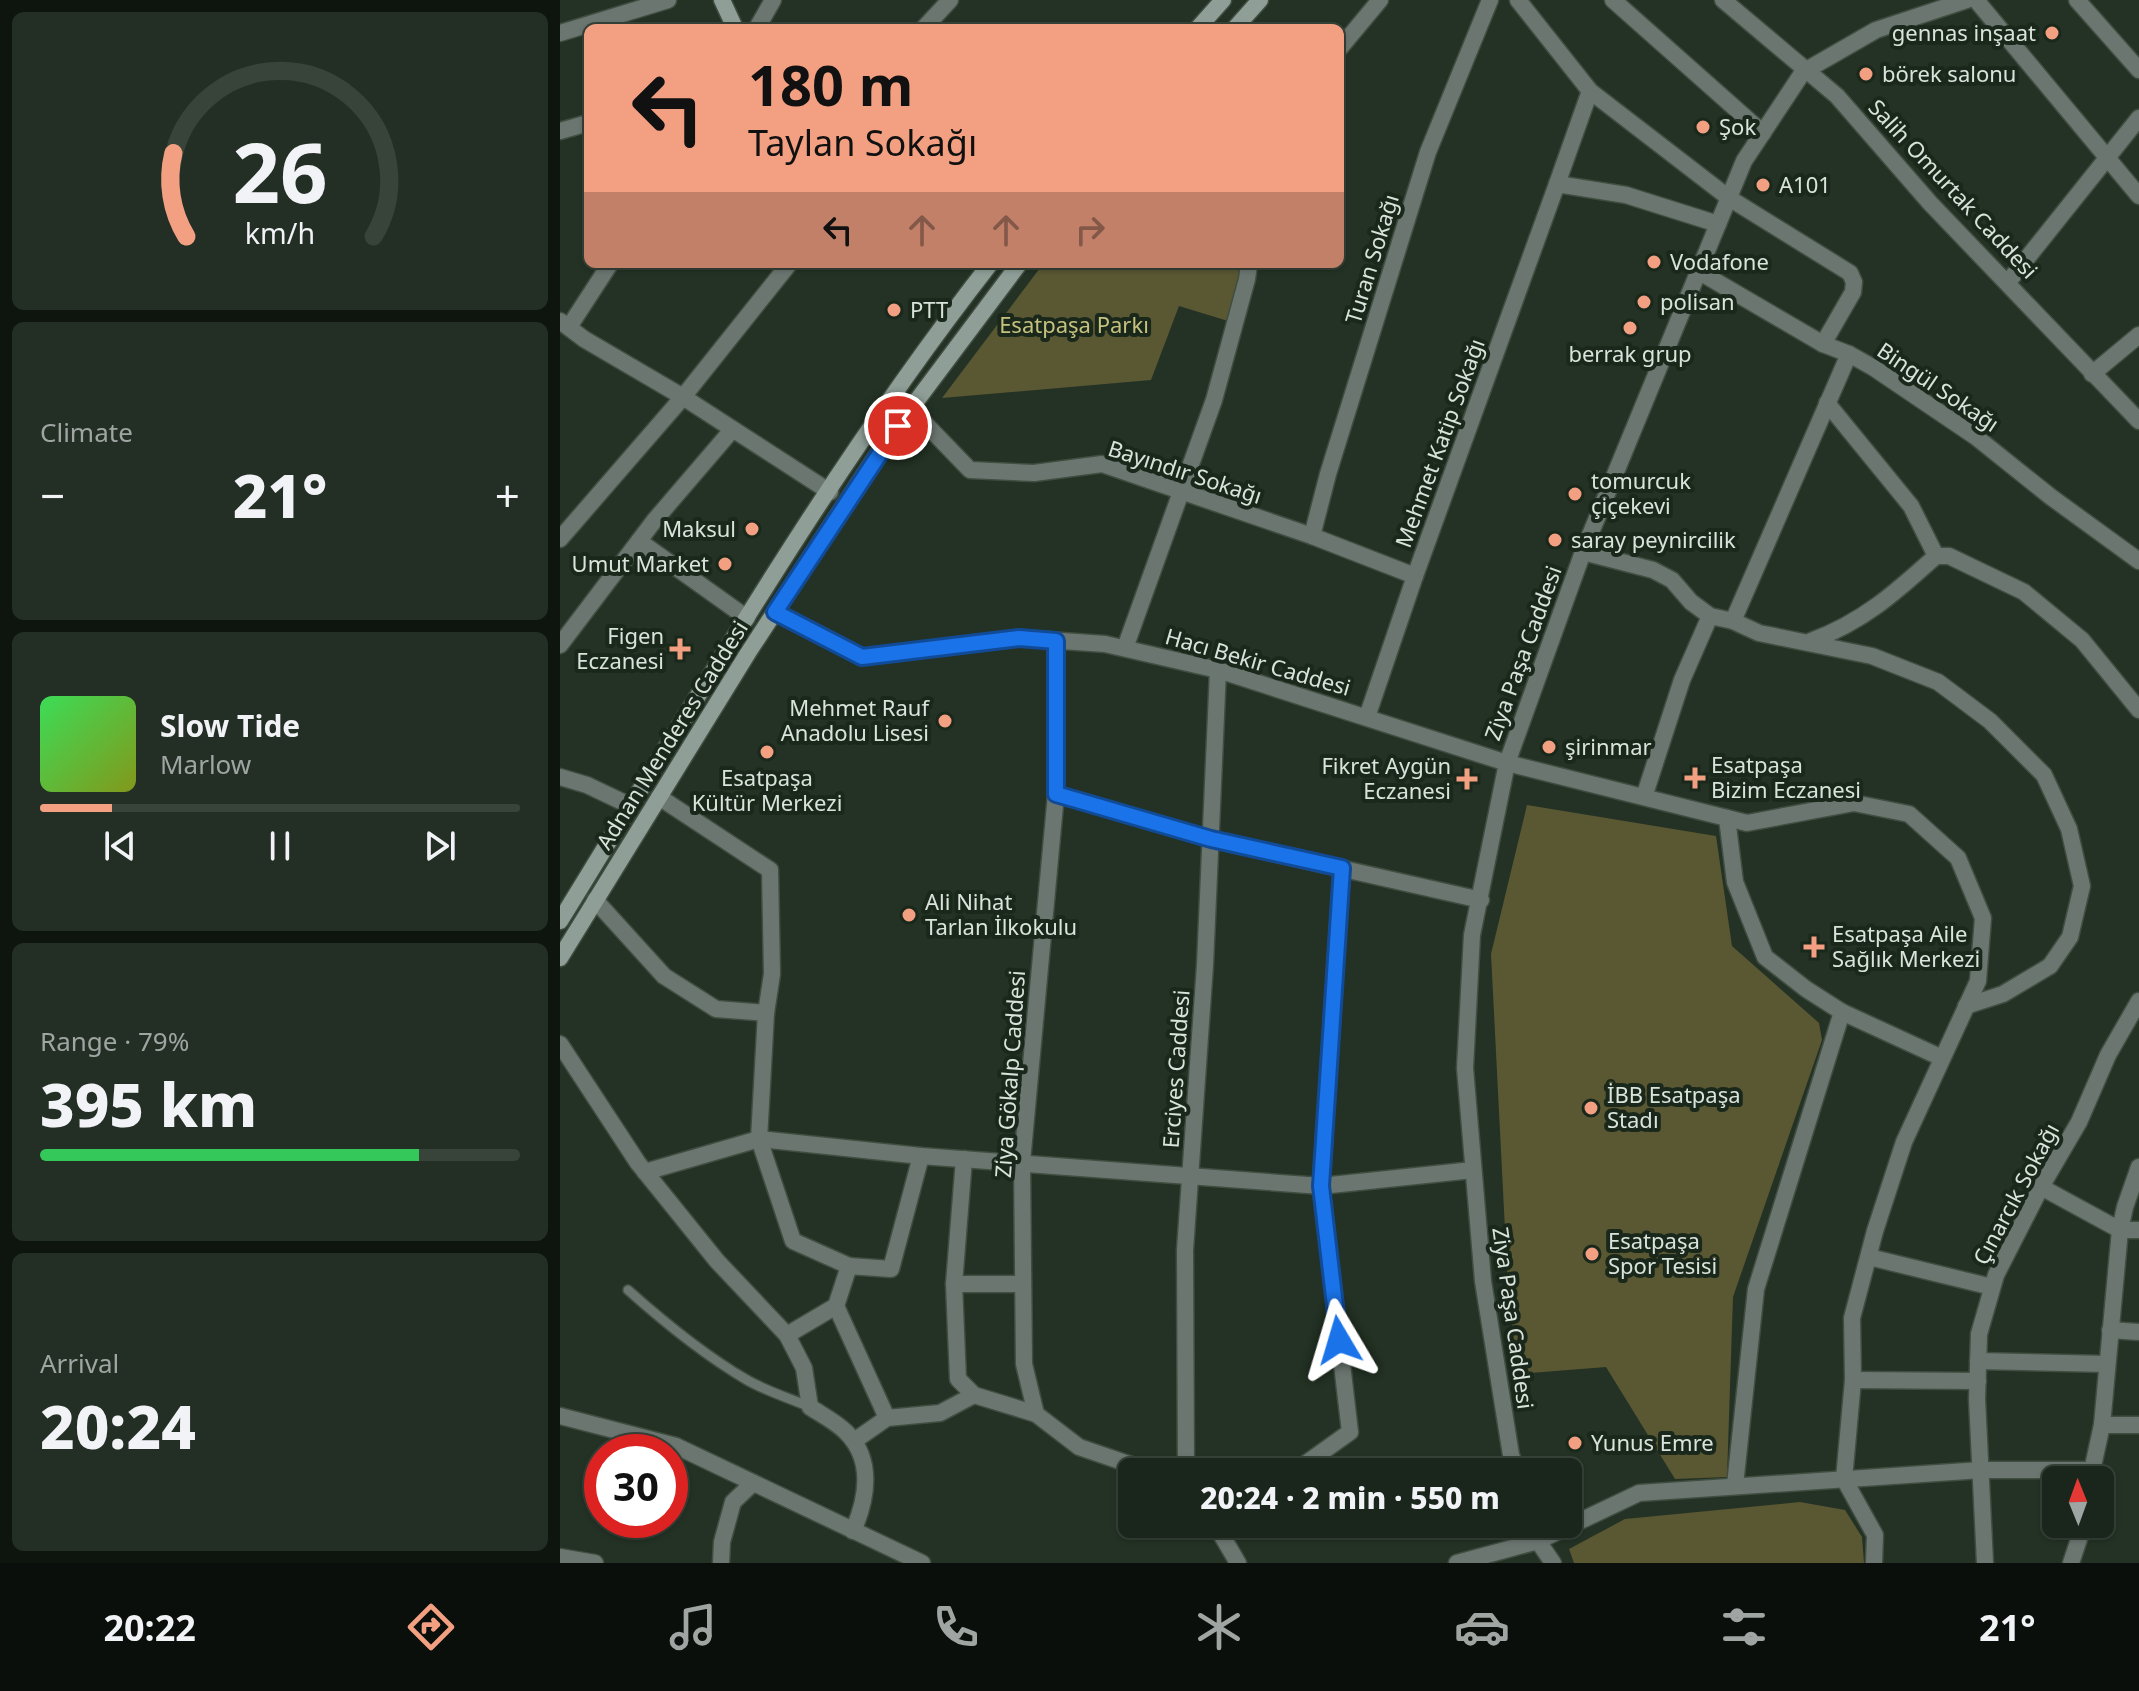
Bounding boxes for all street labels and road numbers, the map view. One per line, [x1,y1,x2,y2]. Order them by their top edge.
street label: Salih Omurtak Caddesi [1863,92,2045,285]
street label: Turan Sokağı [1337,190,1405,327]
street label: Mehmet Katip Sokağı [1387,334,1491,551]
street label: Bingül Sokağı [1872,334,2005,438]
street label: Bayındır Sokağı [1105,432,1266,510]
street label: Ziya Paşa Caddesi [1477,561,1568,744]
street label: Adnan Menderes Caddesi [588,615,754,854]
street label: Hacı Bekir Caddesi [1162,620,1354,702]
street label: Ziya Gökalp Caddesi [987,969,1031,1179]
street label: Erciyes Caddesi [1154,989,1196,1149]
street label: Çınarcık Sokağı [1965,1117,2065,1270]
street label: Ziya Paşa Caddesi [1486,1225,1542,1411]

